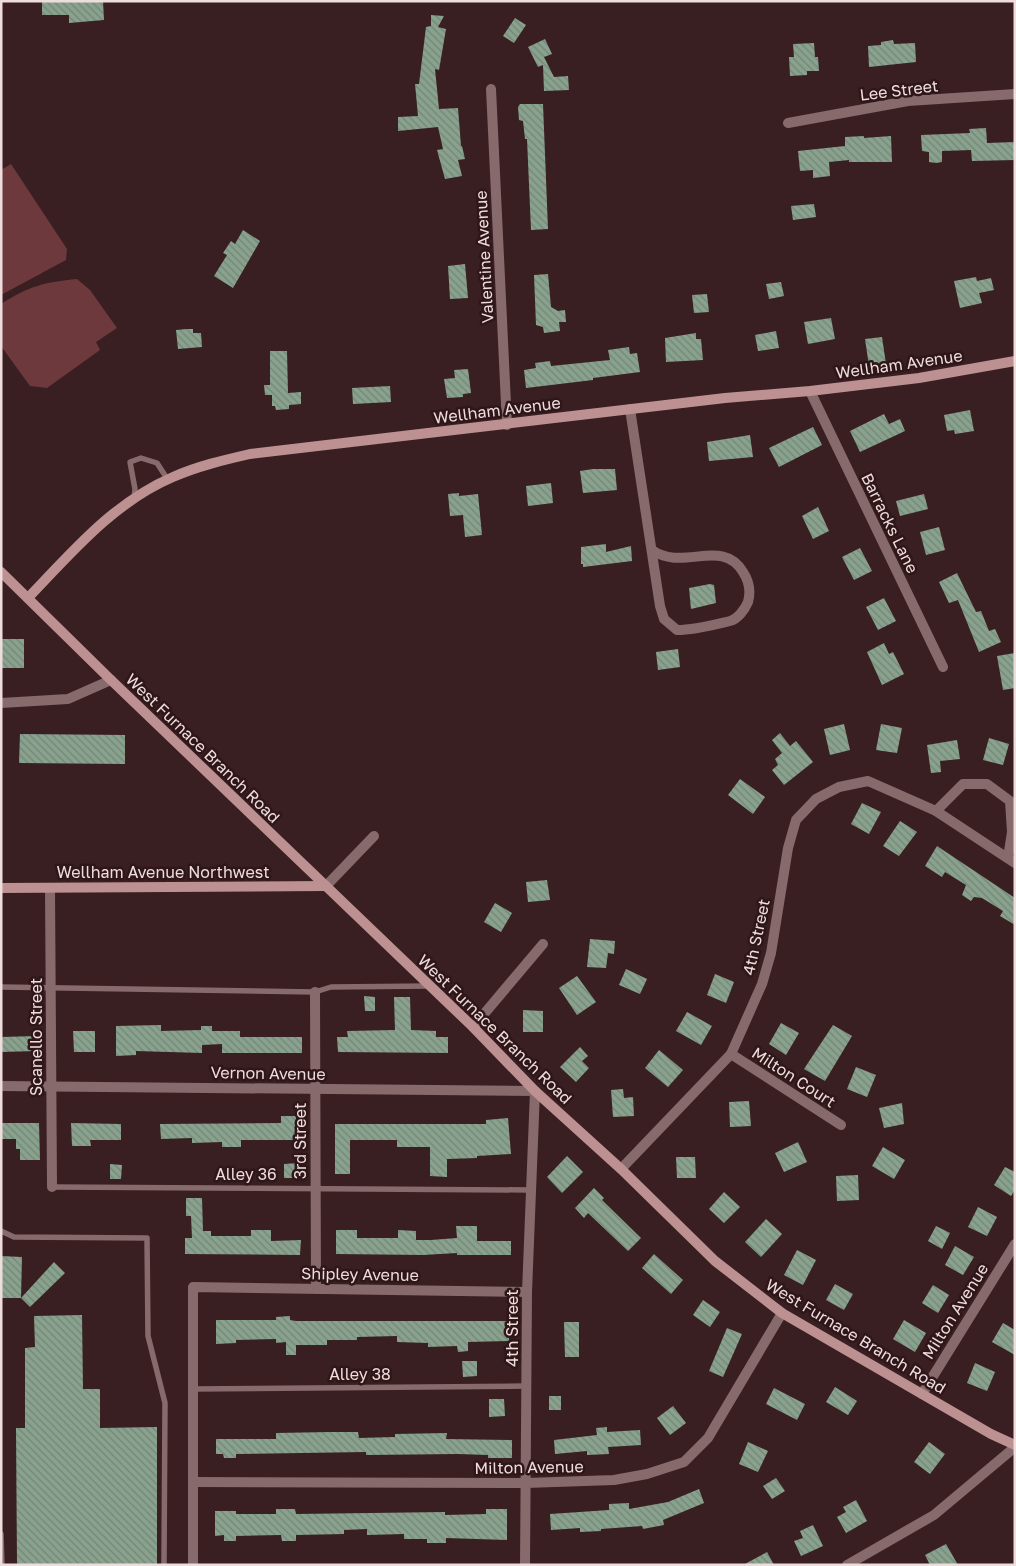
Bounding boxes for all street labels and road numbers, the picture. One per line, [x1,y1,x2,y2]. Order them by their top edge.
street label: Lee Street [859,75,939,105]
street label: Valentine Avenue [471,190,497,324]
street label: Wellham Avenue [834,345,964,383]
street label: Wellham Avenue [432,392,562,428]
street label: Barracks Lane [857,470,923,576]
street label: West Furnace Branch Road [122,669,284,827]
street label: Wellham Avenue Northwest [56,862,270,882]
street label: 4th Street [738,897,774,977]
street label: West Furnace Branch Road [414,950,576,1108]
street label: Scanello Street [26,978,46,1096]
street label: Milton Court [748,1043,840,1111]
street label: Vernon Avenue [210,1062,326,1084]
street label: 3rd Street [290,1103,310,1179]
street label: Alley 36 [215,1164,277,1184]
street label: Milton Avenue [918,1259,992,1363]
street label: Shipley Avenue [301,1263,419,1285]
street label: West Furnace Branch Road [762,1274,950,1398]
street label: 4th Street [502,1289,522,1367]
street label: Alley 38 [329,1364,391,1384]
street label: Milton Avenue [474,1456,584,1478]

